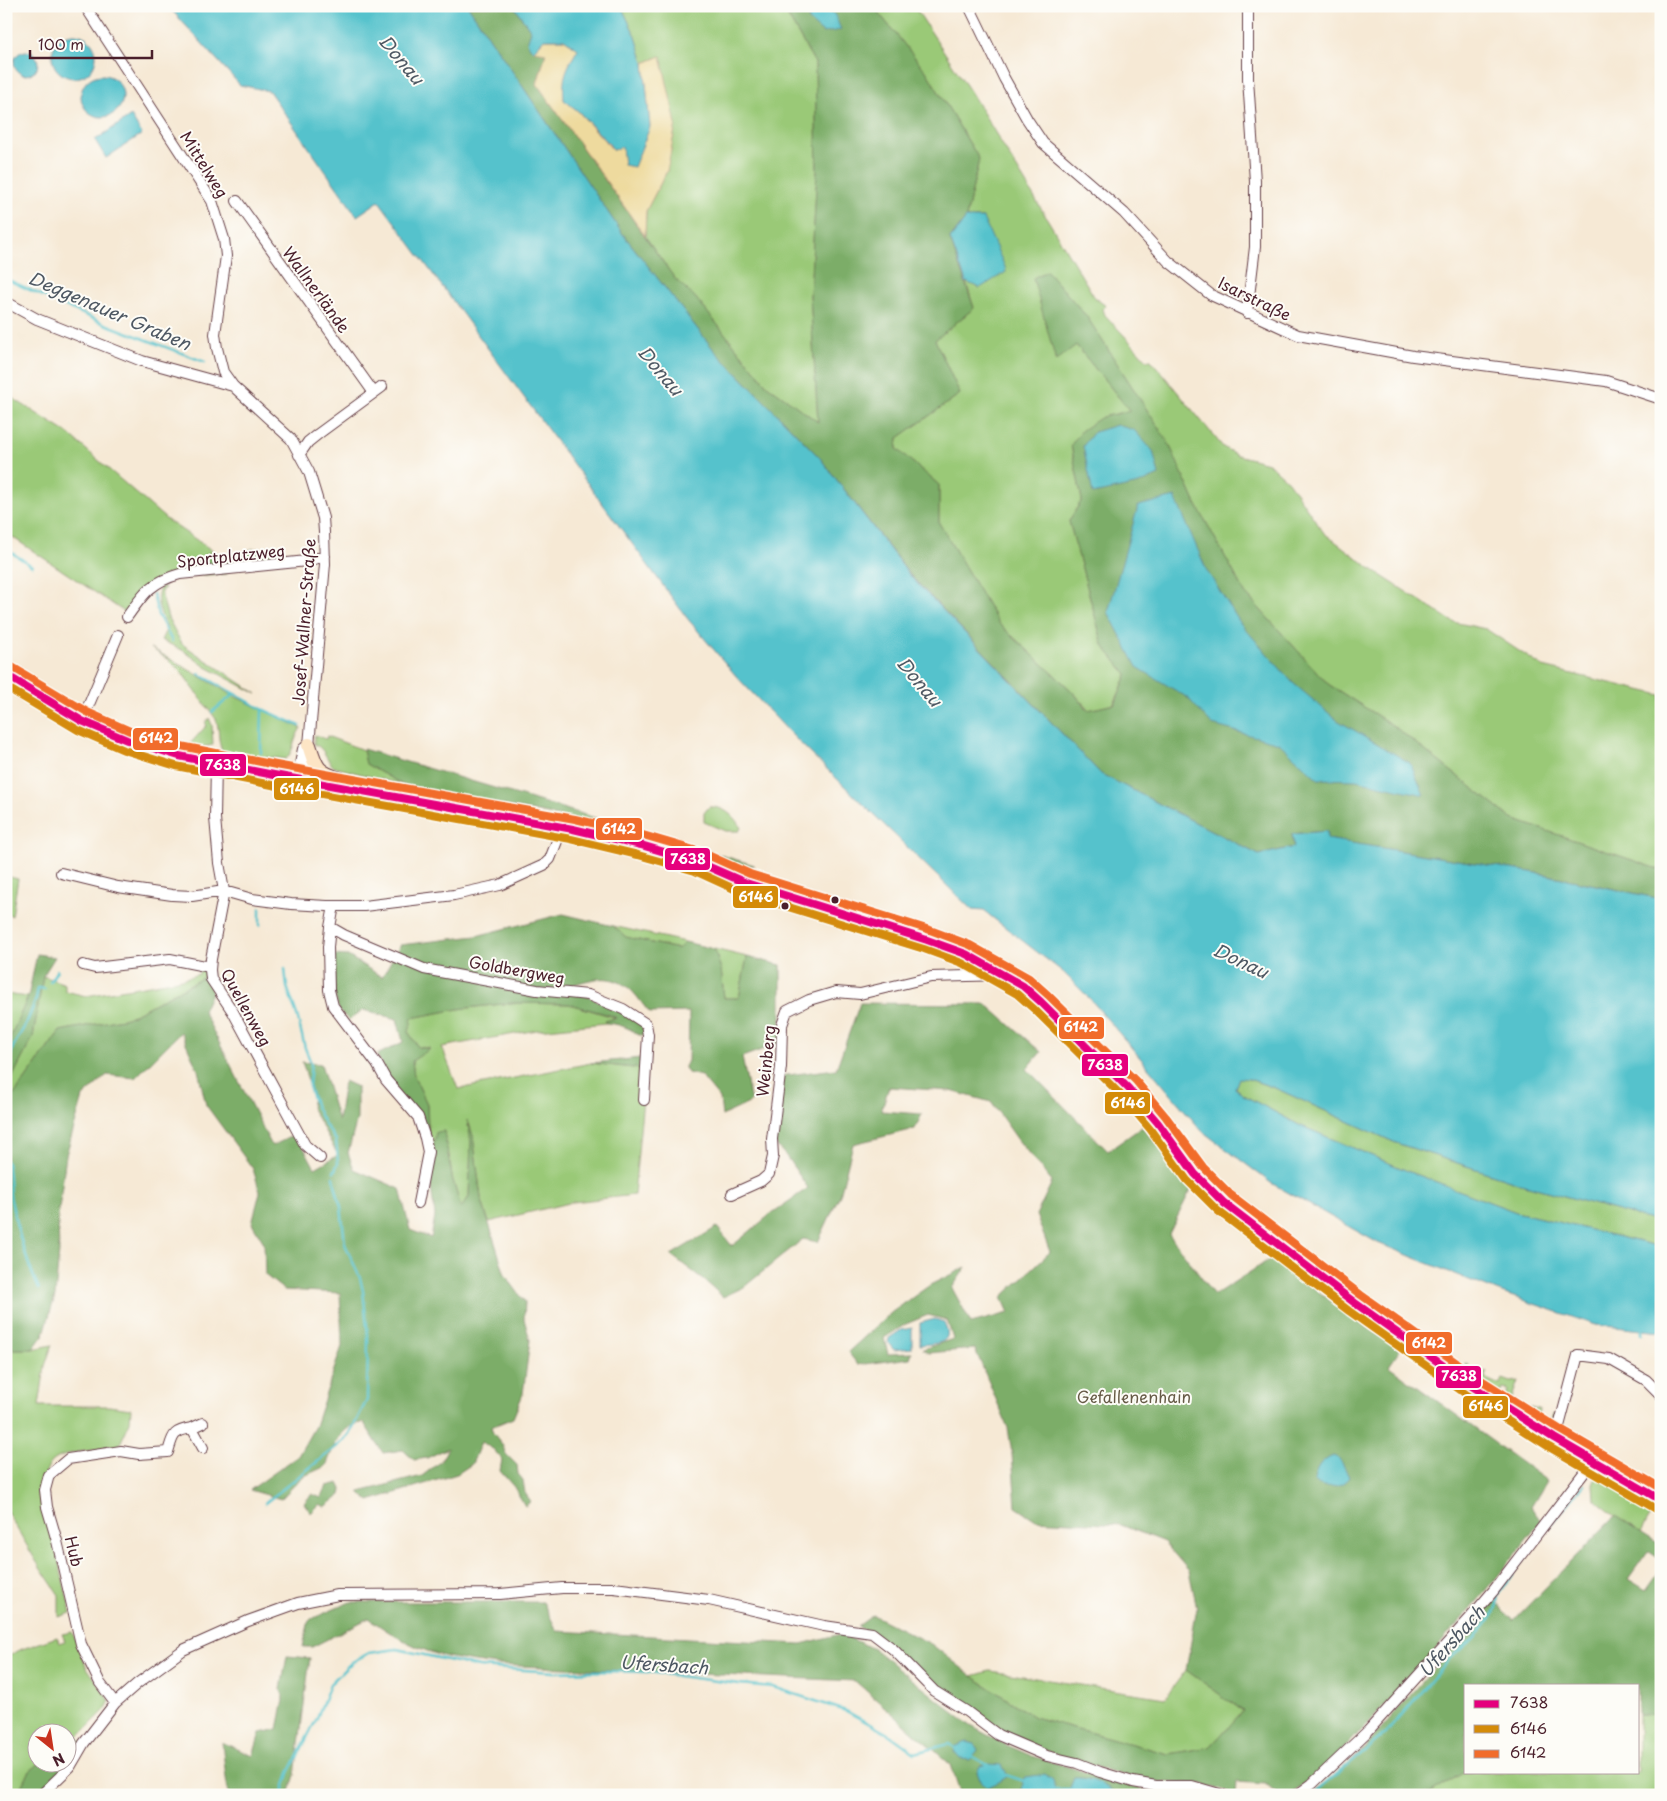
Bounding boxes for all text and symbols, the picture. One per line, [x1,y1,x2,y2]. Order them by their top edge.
scale bar [30,28,152,60]
water label: Donau [373,28,432,91]
text: 100 m [38,32,84,55]
street label: Mittelweg [175,126,235,202]
street label: Wallnerlände [277,241,357,337]
water label: Deggenauer Graben [25,264,196,357]
street label: Isarstraße [1215,270,1295,326]
water label: Donau [632,339,691,402]
street label: Sportplatzweg [176,537,286,573]
street label: Josef-Wallner-Straße [285,538,321,706]
water label: Donau [891,650,950,713]
line badge: 6142 [132,727,179,751]
text: 6142 [139,727,173,748]
line badge: 7638 [199,753,247,777]
text: 7638 [205,754,241,775]
line badge: 6146 [273,777,320,801]
text: 6146 [280,778,315,799]
line badge: 6142 [595,817,643,841]
text: 6142 [602,818,636,839]
line badge: 7638 [664,847,711,871]
text: 7638 [670,848,706,869]
line badge: 6146 [732,885,779,909]
text: 6146 [739,886,774,907]
unlabelled marker [830,895,840,905]
unlabelled marker [780,901,790,911]
water label: Donau [1209,936,1274,985]
street label: Goldbergweg [467,949,567,989]
street label: Quellenweg [216,963,278,1051]
line badge: 6142 [1058,1016,1105,1040]
text: 6142 [1064,1016,1098,1037]
street label: Weinberg [749,1024,781,1098]
line badge: 7638 [1081,1053,1129,1077]
text: 7638 [1087,1054,1123,1075]
line badge: 6146 [1104,1091,1151,1115]
text: 6146 [1111,1092,1146,1113]
line badge: 6142 [1405,1331,1453,1355]
text: 6142 [1412,1332,1446,1353]
line badge: 7638 [1435,1365,1482,1389]
text: 7638 [1441,1365,1477,1386]
park label: Gefallenenhain [1077,1384,1191,1408]
line badge: 6146 [1462,1395,1509,1419]
text: 6146 [1469,1395,1504,1416]
street label: Hub [60,1533,90,1569]
water label: Ufersbach [1412,1599,1491,1683]
water label: Ufersbach [619,1647,709,1681]
legend [1464,1684,1640,1774]
text: 7638 [1510,1690,1548,1713]
text: 6146 [1510,1716,1547,1739]
north arrow [28,1724,78,1774]
text: 6142 [1510,1740,1546,1763]
text: N [49,1748,69,1772]

